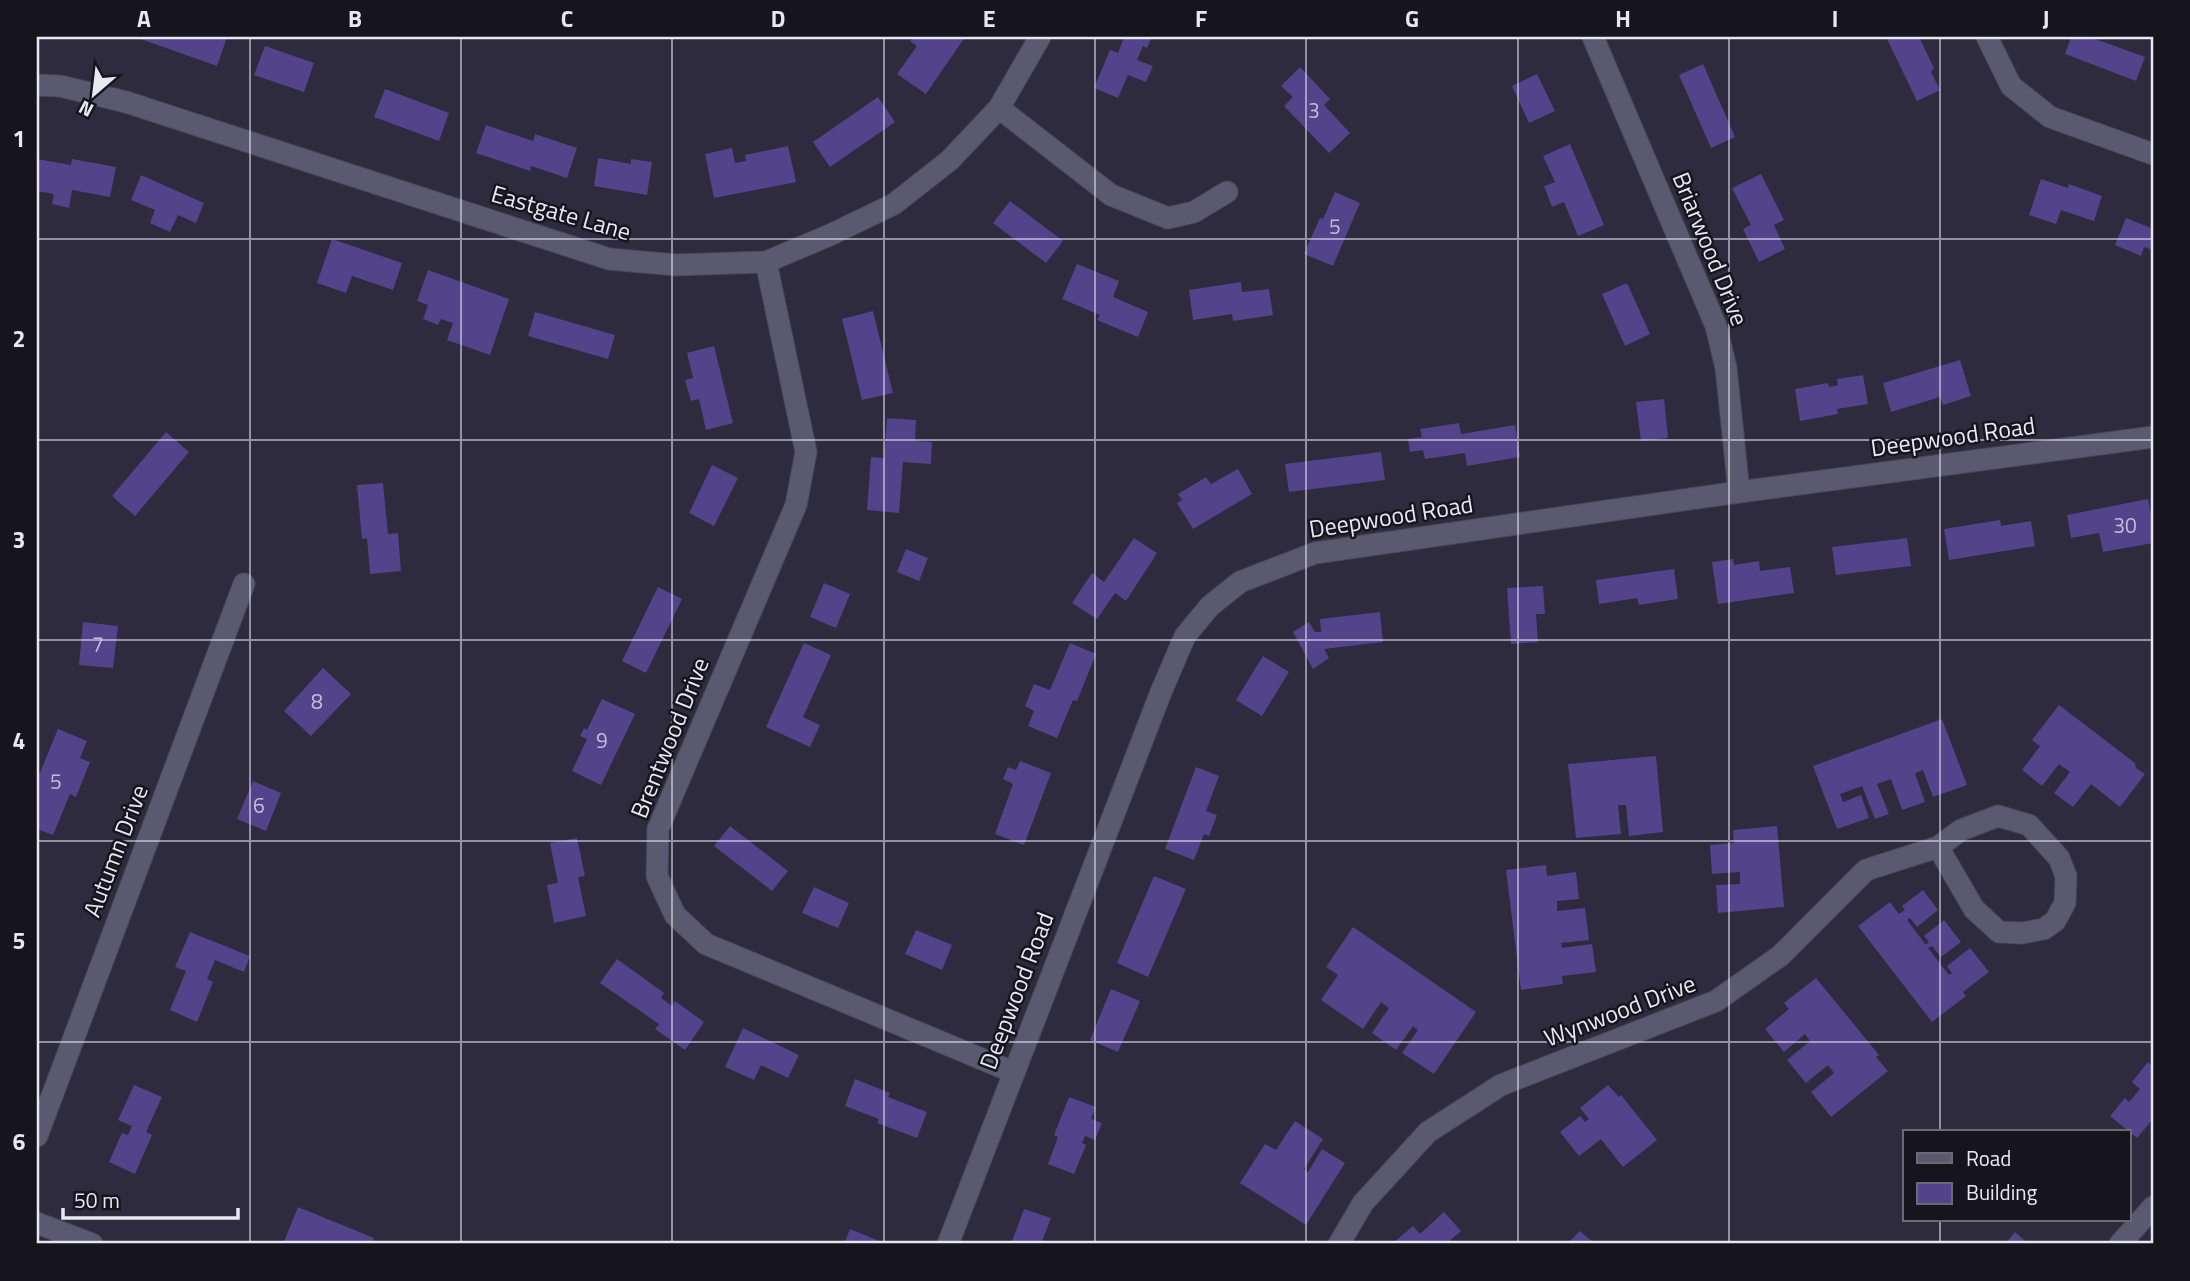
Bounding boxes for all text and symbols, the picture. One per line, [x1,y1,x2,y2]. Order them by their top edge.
text: A [137,1,151,36]
text: B [348,1,362,36]
text: C [561,1,573,36]
text: D [771,1,785,36]
text: E [983,1,995,36]
text: F [1195,1,1207,36]
text: G [1405,1,1419,36]
text: H [1615,1,1631,36]
text: I [1832,1,1838,36]
text: J [2043,1,2049,36]
north arrow [60,60,130,130]
text: N [73,94,98,125]
house number: 3 [1308,94,1320,126]
text: 1 [13,121,25,156]
street label: Briarwood Drive [1664,166,1758,331]
street label: Eastgate Lane [487,175,635,249]
house number: 5 [1329,210,1341,242]
text: 2 [13,321,25,356]
street label: Deepwood Road [1868,407,2037,465]
street label: Deepwood Road [1306,485,1475,547]
house number: 30 [2113,509,2137,541]
text: 3 [13,522,25,557]
house number: 7 [92,628,104,660]
street label: Brentwood Drive [621,652,718,823]
house number: 8 [311,685,323,717]
text: 4 [13,723,25,758]
house number: 9 [596,724,608,756]
house number: 5 [50,765,62,797]
street label: Autumn Drive [73,779,157,922]
house number: 6 [253,789,265,821]
street label: Deepwood Road [970,907,1063,1074]
text: 5 [13,923,25,958]
street label: Wynwood Drive [1539,965,1701,1055]
text: 6 [13,1124,26,1159]
legend [1903,1130,2130,1222]
text: Road [1966,1142,2011,1174]
scale bar [63,1176,238,1220]
text: Building [1966,1176,2038,1208]
text: 50 m [74,1184,120,1216]

